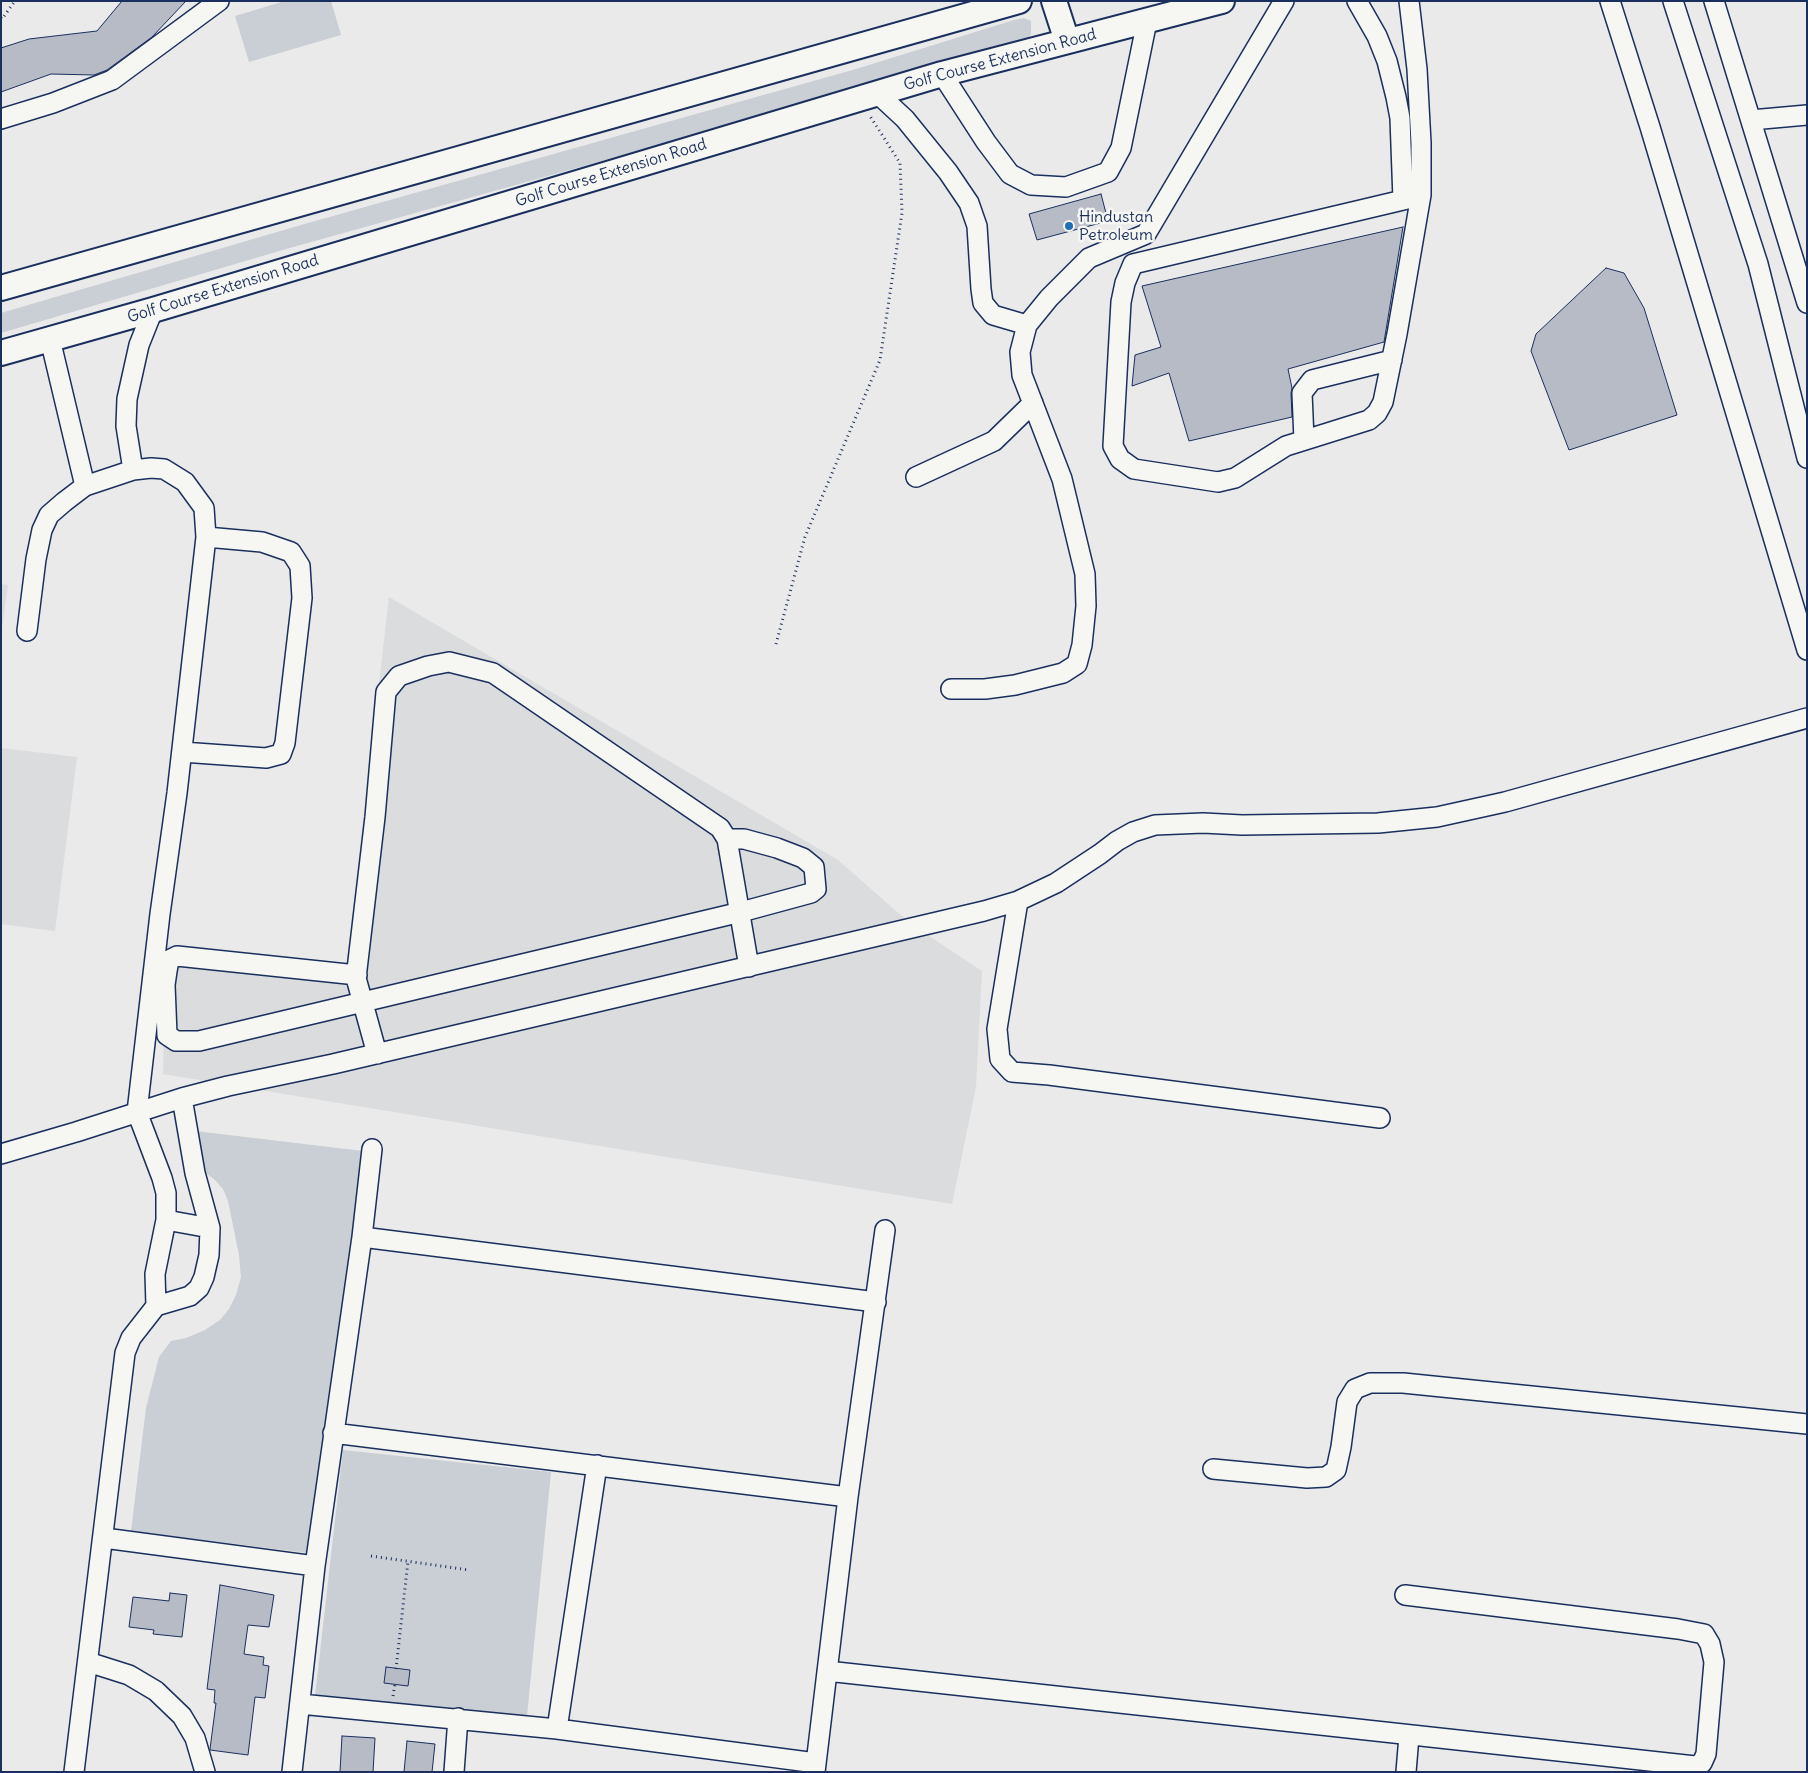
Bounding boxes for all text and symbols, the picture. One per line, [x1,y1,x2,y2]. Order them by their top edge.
street label: Golf Course Extension Road [901,25,1099,95]
street label: Golf Course Extension Road [513,135,709,211]
place label: Hindustan Petroleum [1079,207,1153,245]
marker: Hindustan Petroleum [1063,220,1075,232]
street label: Golf Course Extension Road [125,251,321,327]

